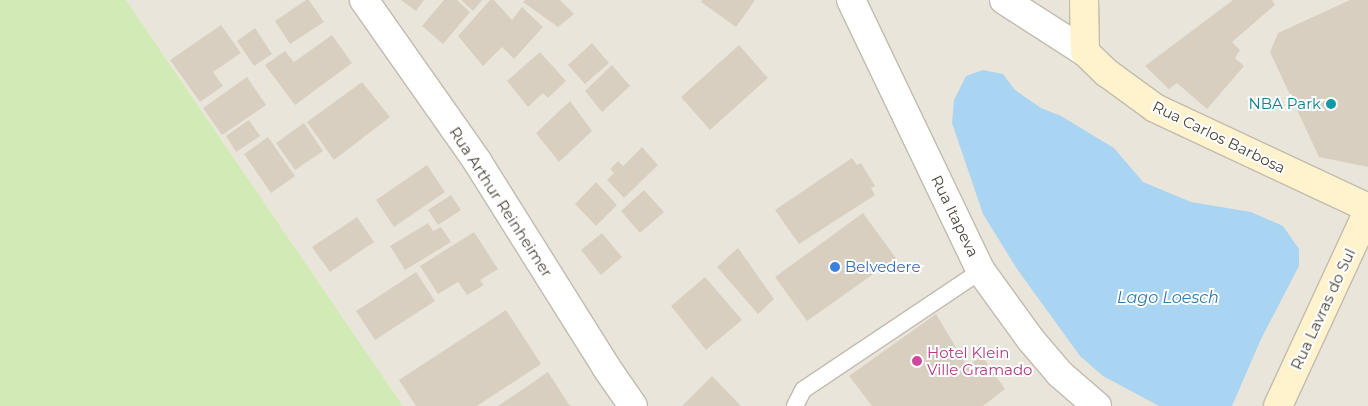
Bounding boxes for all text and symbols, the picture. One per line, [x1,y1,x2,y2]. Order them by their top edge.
place label: NBA Park [1249,95,1321,113]
street label: Rua Carlos Barbosa [1150,97,1288,177]
marker: NBA Park [1325,98,1337,110]
street label: Rua Arthur Reinheimer [446,124,556,280]
street label: Rua Itapeva [927,172,983,260]
street label: Rua Lavras do Sul [1287,246,1359,372]
place label: Belvedere [845,258,920,276]
marker: Belvedere [829,261,841,273]
water label: Lago Loesch [1117,288,1219,308]
place label: Hotel Klein Ville Gramado [927,343,1032,378]
marker: Hotel Klein Ville Gramado [911,355,923,367]

